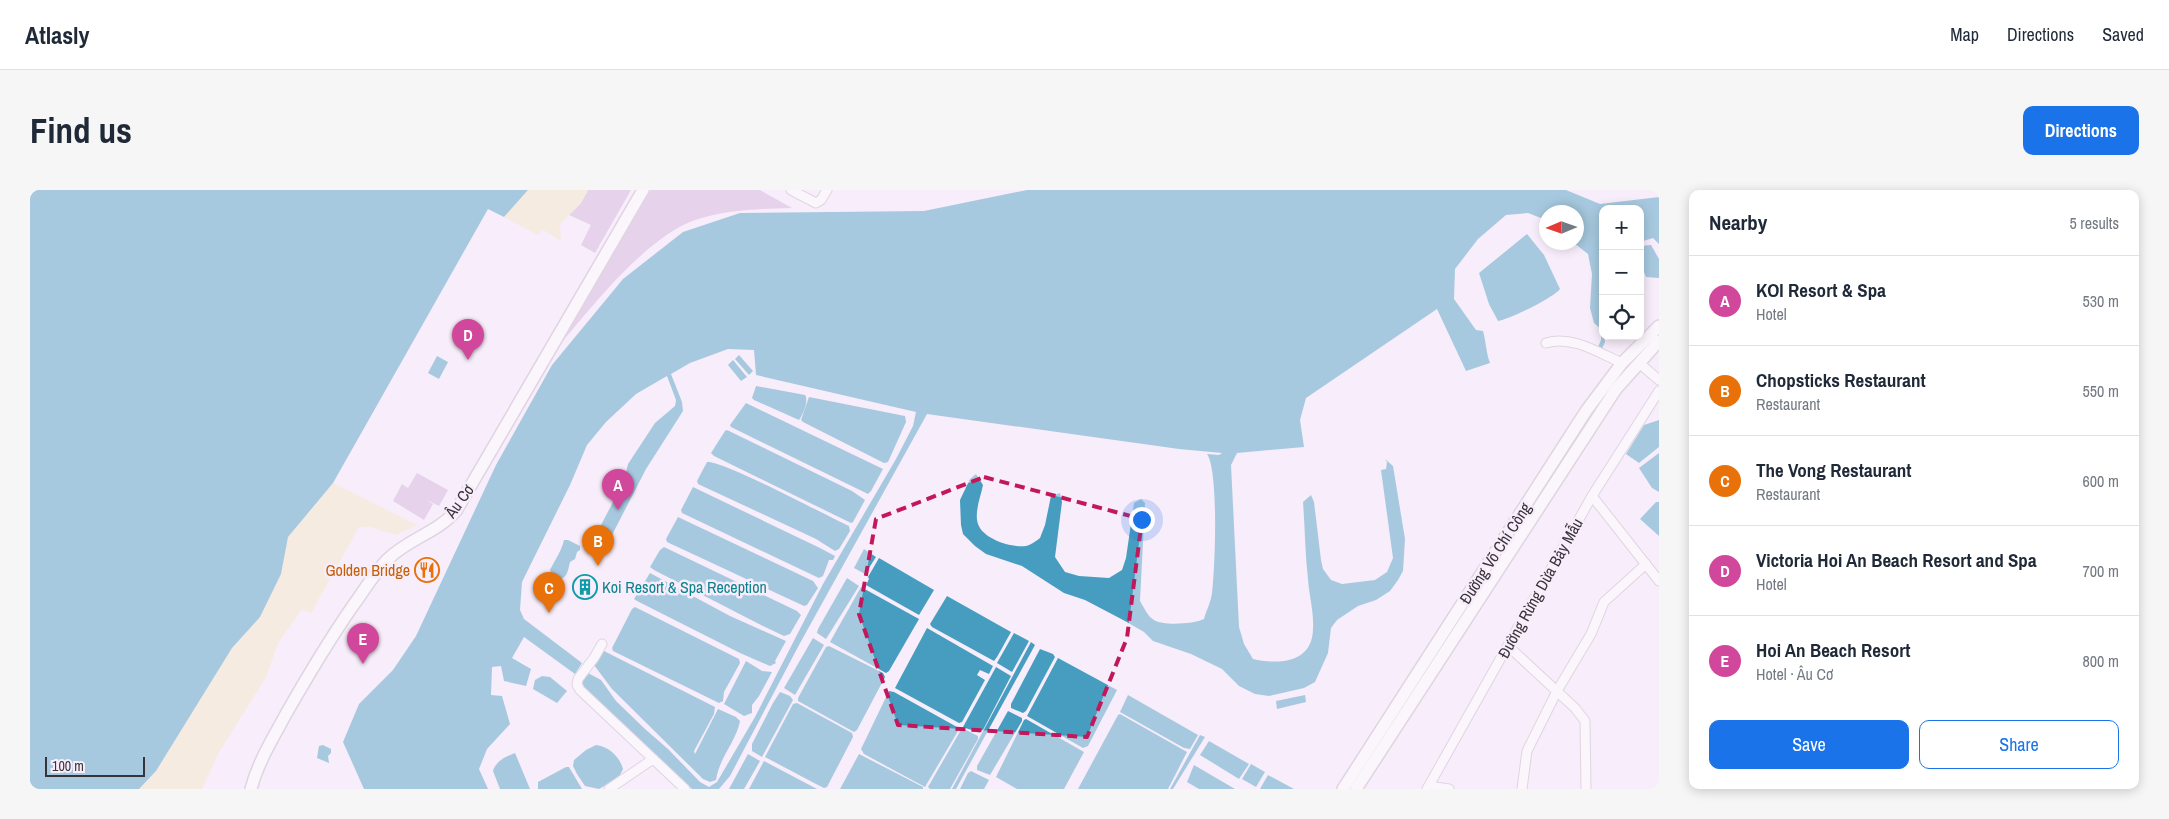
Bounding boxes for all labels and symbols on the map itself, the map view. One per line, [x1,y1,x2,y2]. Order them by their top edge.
north arrow [1539,205,1584,250]
pin: D [452,319,484,360]
pin: A [602,469,634,510]
street label: Âu Cơ [439,480,479,523]
street label: Đường Võ Chí Công [1454,497,1536,608]
your location [1129,507,1155,533]
street label: Đường Rừng Dừa Bảy Mẫu [1492,514,1588,662]
pin: B [582,525,614,566]
restaurant icon: Golden Bridge [414,557,440,583]
place label: Golden Bridge [325,559,410,581]
pin: C [533,572,565,613]
building icon: Koi Resort & Spa Reception [572,574,598,600]
place label: Koi Resort & Spa Reception [602,576,767,598]
pin: E [347,623,379,664]
scale bar [45,754,145,777]

